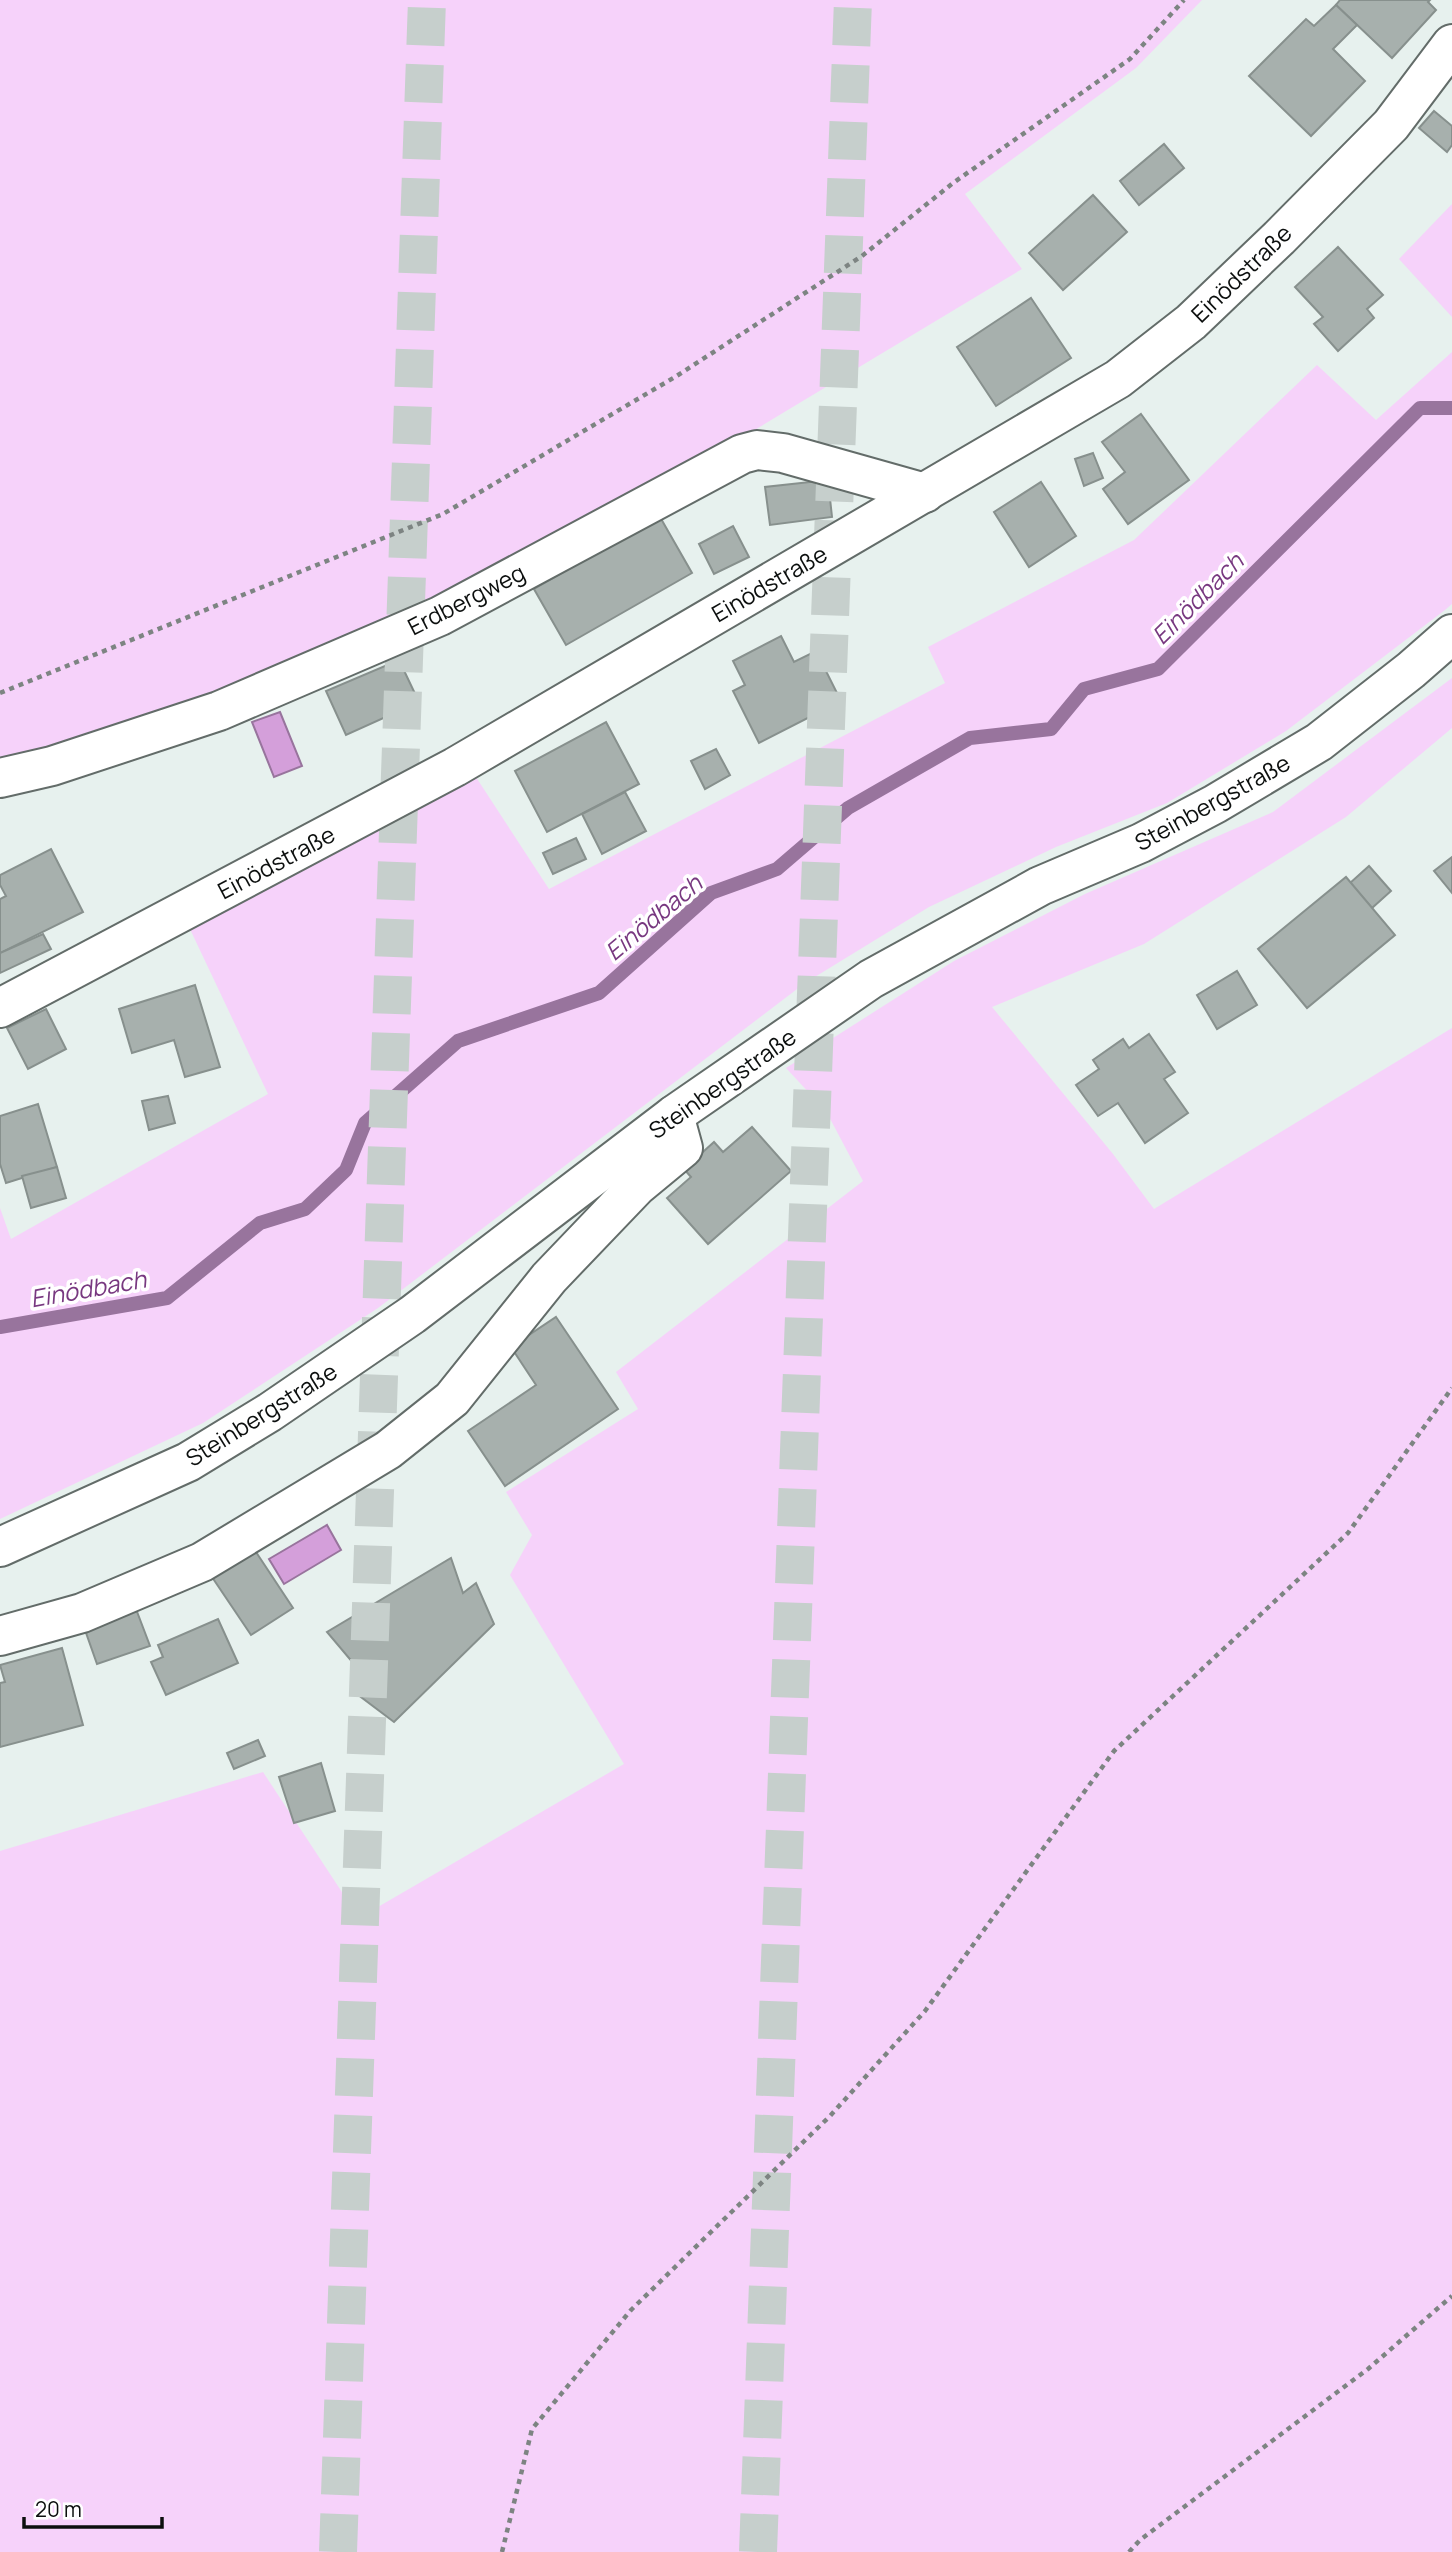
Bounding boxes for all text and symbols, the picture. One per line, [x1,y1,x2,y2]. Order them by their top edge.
street label: Einödstraße [1184,217,1298,329]
street label: Einödstraße [705,537,833,629]
water label: Einödbach [1144,544,1251,651]
street label: Erdbergweg [402,556,530,642]
street label: Steinbergstraße [1129,746,1295,858]
street label: Einödstraße [212,818,340,906]
water label: Einödbach [598,866,709,967]
street label: Steinbergstraße [642,1020,802,1146]
water label: Einödbach [28,1261,149,1314]
street label: Steinbergstraße [179,1355,343,1473]
scale bar [24,2486,163,2530]
text: 20 m [35,2495,82,2523]

